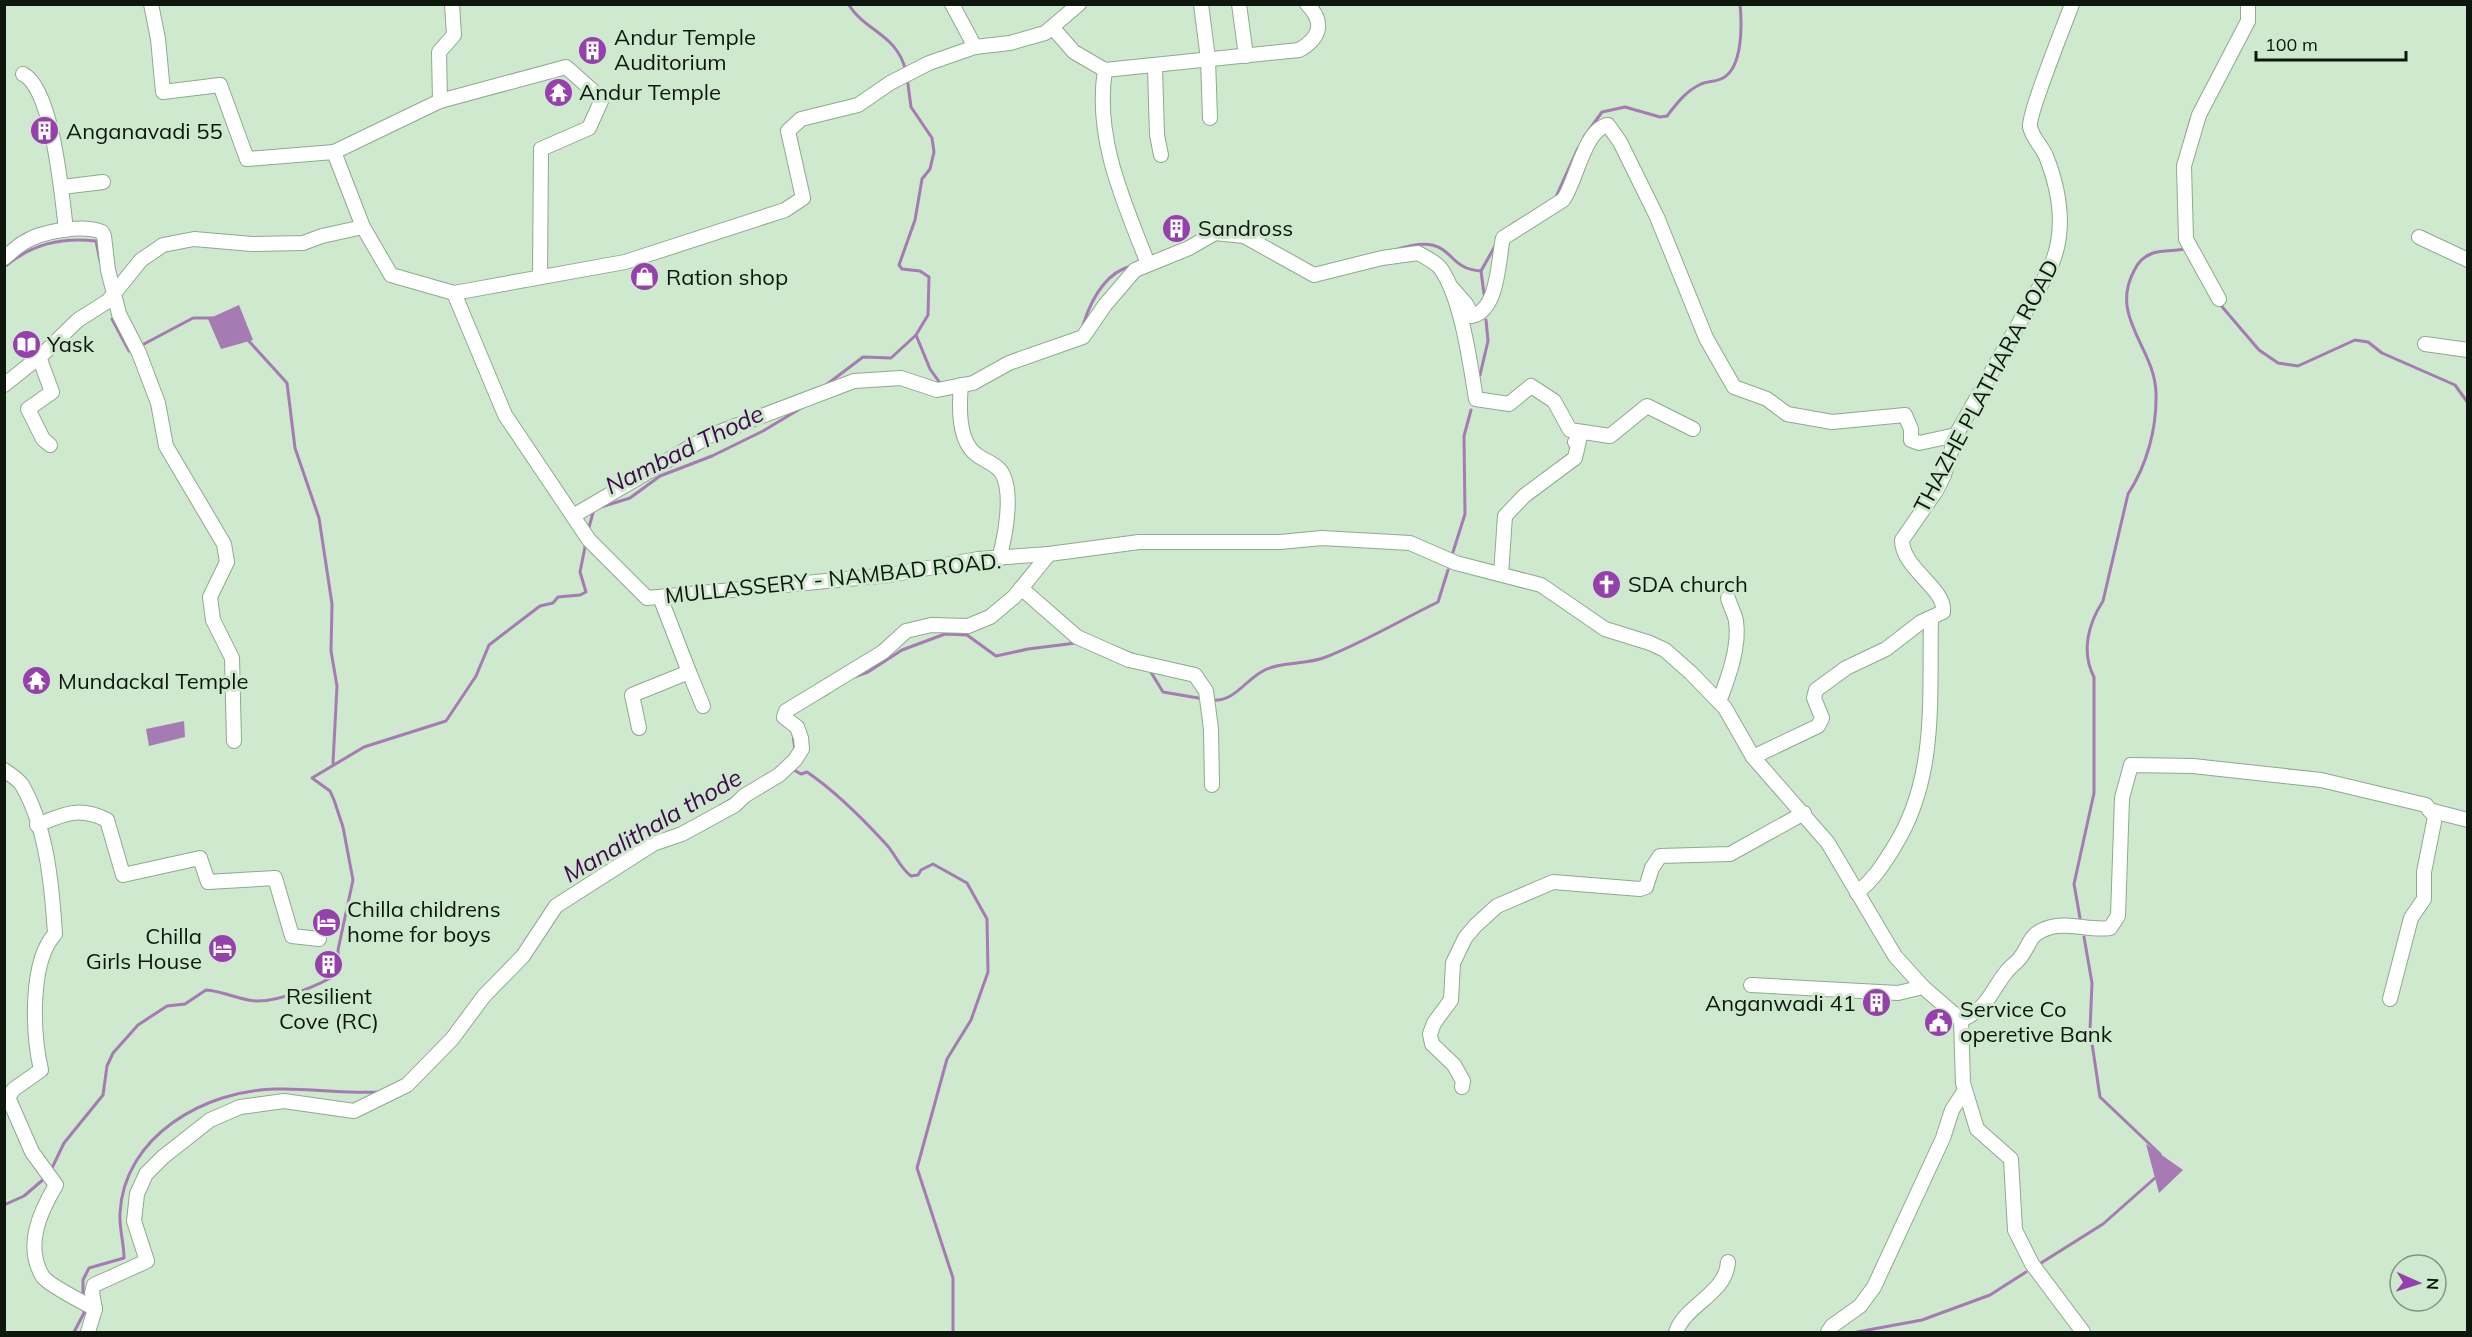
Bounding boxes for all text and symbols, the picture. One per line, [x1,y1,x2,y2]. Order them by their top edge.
place label: Andur Temple Auditorium [614,23,756,76]
scale bar [2256,24,2406,62]
text: 100 m [2265,33,2318,56]
building icon: Andur Temple Auditorium [577,34,609,66]
temple icon: Andur Temple [542,76,574,108]
place label: Andur Temple [579,78,721,106]
building icon: Anganavadi 55 [29,115,61,147]
place label: Anganavadi 55 [66,117,223,145]
building icon: Sandross [1161,212,1193,244]
place label: Sandross [1198,214,1293,242]
street label: THAZHE PLATHARA ROAD [1907,255,2065,517]
shop icon: Ration shop [629,261,661,293]
place label: Ration shop [666,263,788,291]
library icon: Yask [10,328,42,360]
place label: Yask [46,330,95,358]
water label: Nambad Thode [600,398,768,500]
street label: MULLASSERY - NAMBAD ROAD. [664,546,1002,610]
church icon: SDA church [1591,568,1623,600]
place label: SDA church [1628,570,1748,598]
temple icon: Mundackal Temple [21,665,53,697]
place label: Mundackal Temple [58,667,248,695]
water label: Manalithala thode [557,762,747,888]
place label: Chilla childrens home for boys [347,895,501,948]
hotel icon: Chilla childrens home for boys [310,906,342,938]
place label: Chilla Girls House [86,922,202,975]
hotel icon: Chilla Girls House [207,933,239,965]
building icon: Resilient Cove (RC) [313,948,345,980]
place label: Resilient Cove (RC) [279,982,379,1035]
building icon: Anganwadi 41 [1861,987,1893,1019]
place label: Anganwadi 41 [1705,989,1856,1017]
place label: Service Co operetive Bank [1960,995,2113,1048]
public building icon: Service Co operetive Bank [1923,1006,1955,1038]
north arrow [2388,1253,2448,1313]
text: N [2423,1277,2443,1290]

